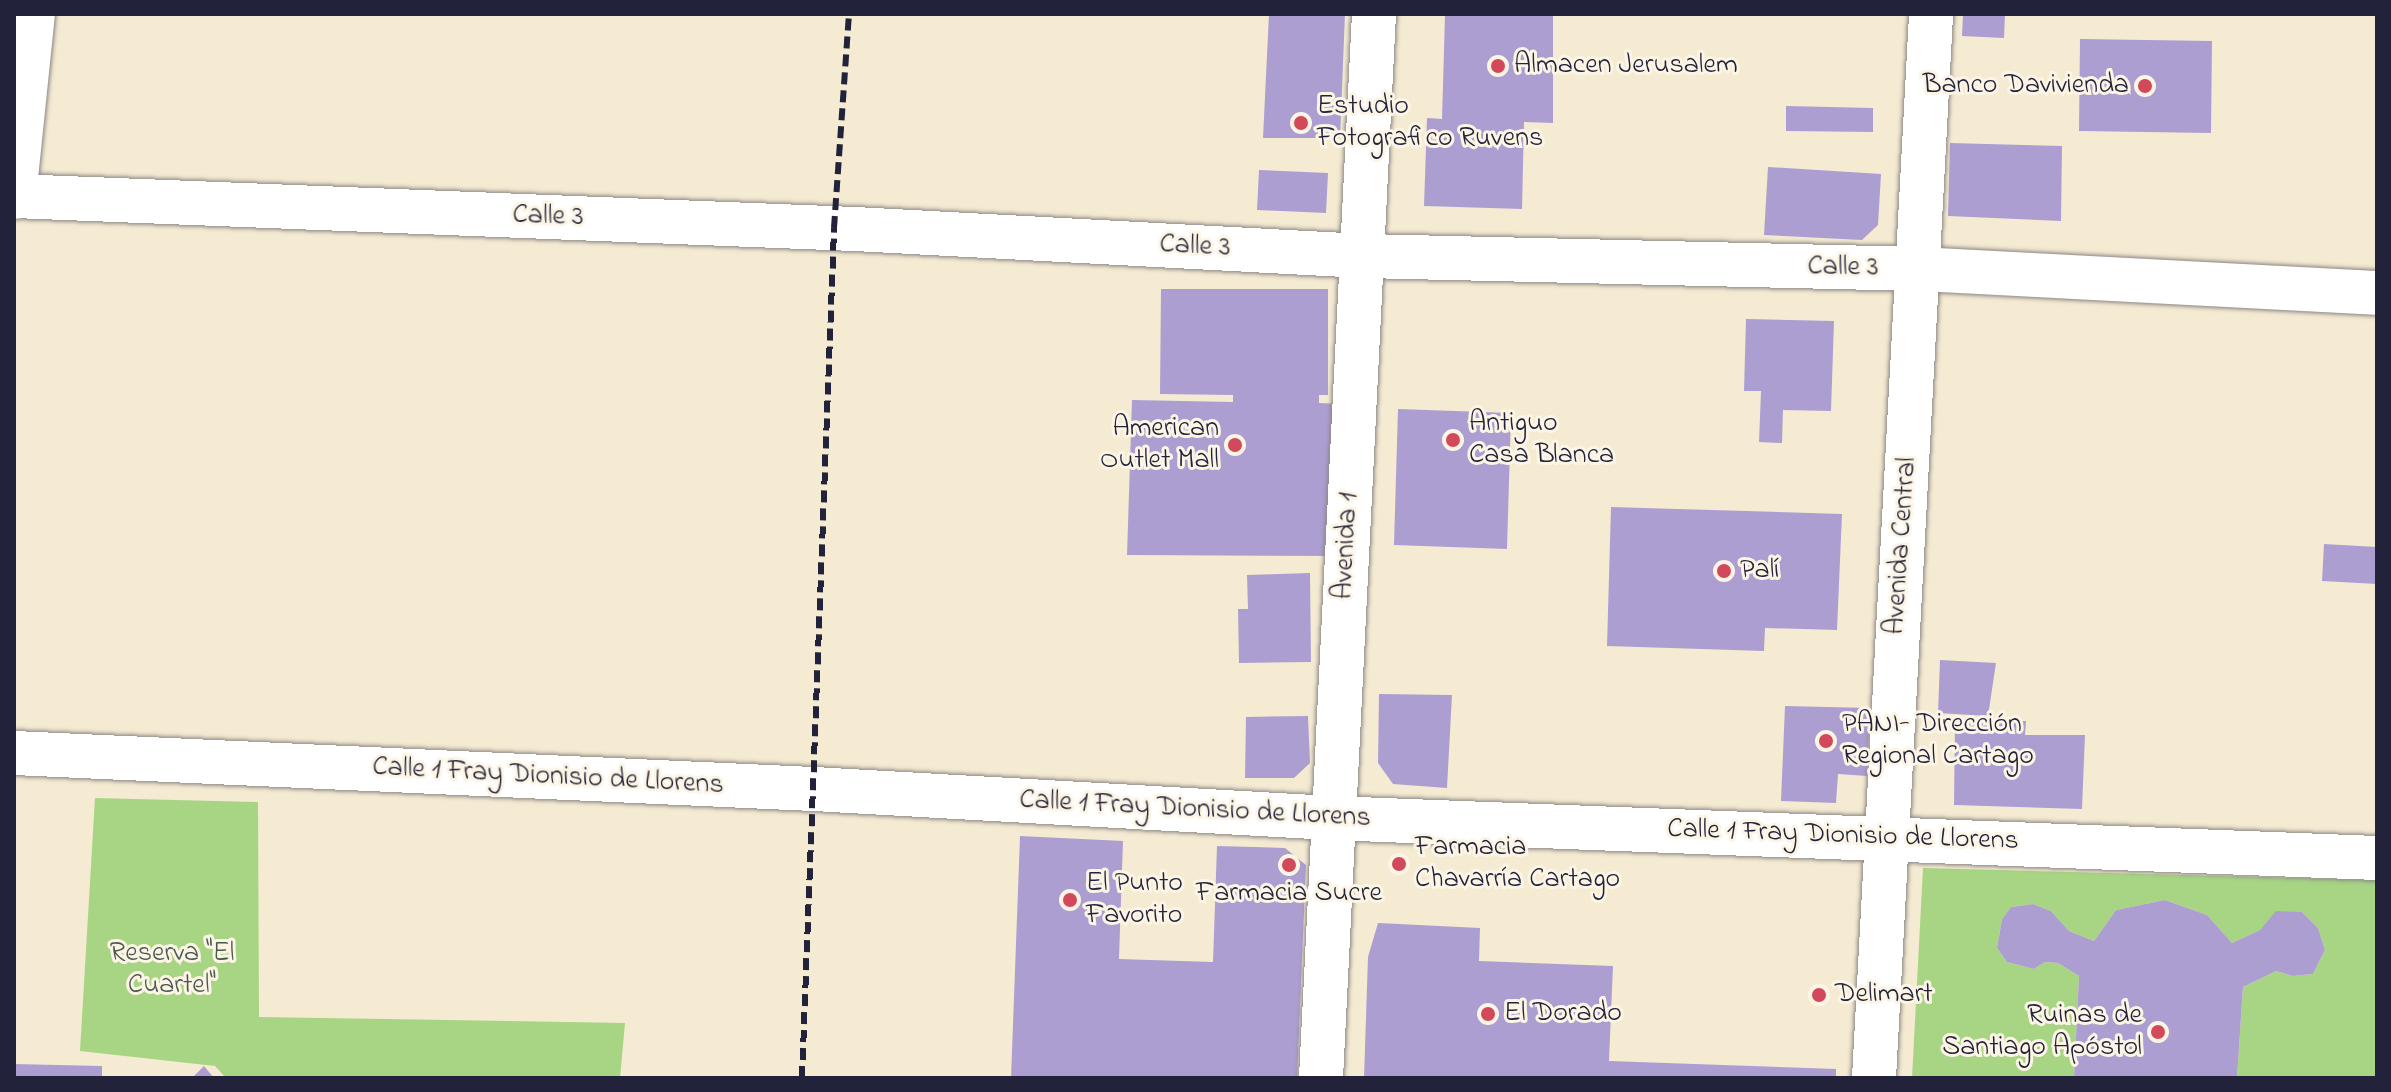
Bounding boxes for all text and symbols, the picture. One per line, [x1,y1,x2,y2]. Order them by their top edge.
place label: Almacen Jerusalem [1514,49,1738,83]
marker: Almacen Jerusalem [1489,57,1507,75]
place label: Banco Davivienda [1923,69,2129,103]
marker: Banco Davivienda [2136,77,2154,95]
place label: Estudio Fotografico Ruvens [1317,90,1543,156]
marker: Estudio Fotografico Ruvens [1292,114,1310,132]
street label: Calle 3 [512,199,584,235]
street label: Calle 3 [1159,228,1231,266]
street label: Calle 3 [1807,251,1879,285]
place label: Antiguo Casa Blanca [1469,407,1614,473]
place label: American Outlet Mall [1100,412,1219,478]
marker: Antiguo Casa Blanca [1444,431,1462,449]
marker: American Outlet Mall [1226,436,1244,454]
street label: Avenida Central [1879,456,1925,636]
street label: Avenida 1 [1327,492,1367,600]
place label: Palí [1740,554,1779,588]
marker: Palí [1715,562,1733,580]
place label: PANI- Dirección Regional Cartago [1842,708,2034,774]
marker: PANI- Dirección Regional Cartago [1817,732,1835,750]
street label: Calle 1 Fray Dionisio de Llorens [372,751,724,803]
street label: Calle 1 Fray Dionisio de Llorens [1019,784,1371,836]
street label: Calle 1 Fray Dionisio de Llorens [1667,813,2019,859]
place label: Farmacia Chavarría Cartago [1415,831,1620,897]
marker: Farmacia Chavarría Cartago [1390,855,1408,873]
marker: Farmacia Sucre [1280,856,1298,874]
place label: El Punto Favorito [1086,867,1183,933]
place label: Farmacia Sucre [1196,877,1382,911]
marker: El Punto Favorito [1061,891,1079,909]
park label: Reserva "El Cuartel" [110,937,234,1003]
place label: Delimart [1835,978,1933,1012]
marker: Delimart [1810,986,1828,1004]
place label: El Dorado [1504,997,1622,1031]
place label: Ruinas de Santiago Apóstol [1942,999,2142,1065]
marker: El Dorado [1479,1005,1497,1023]
marker: Ruinas de Santiago Apóstol [2149,1023,2167,1041]

